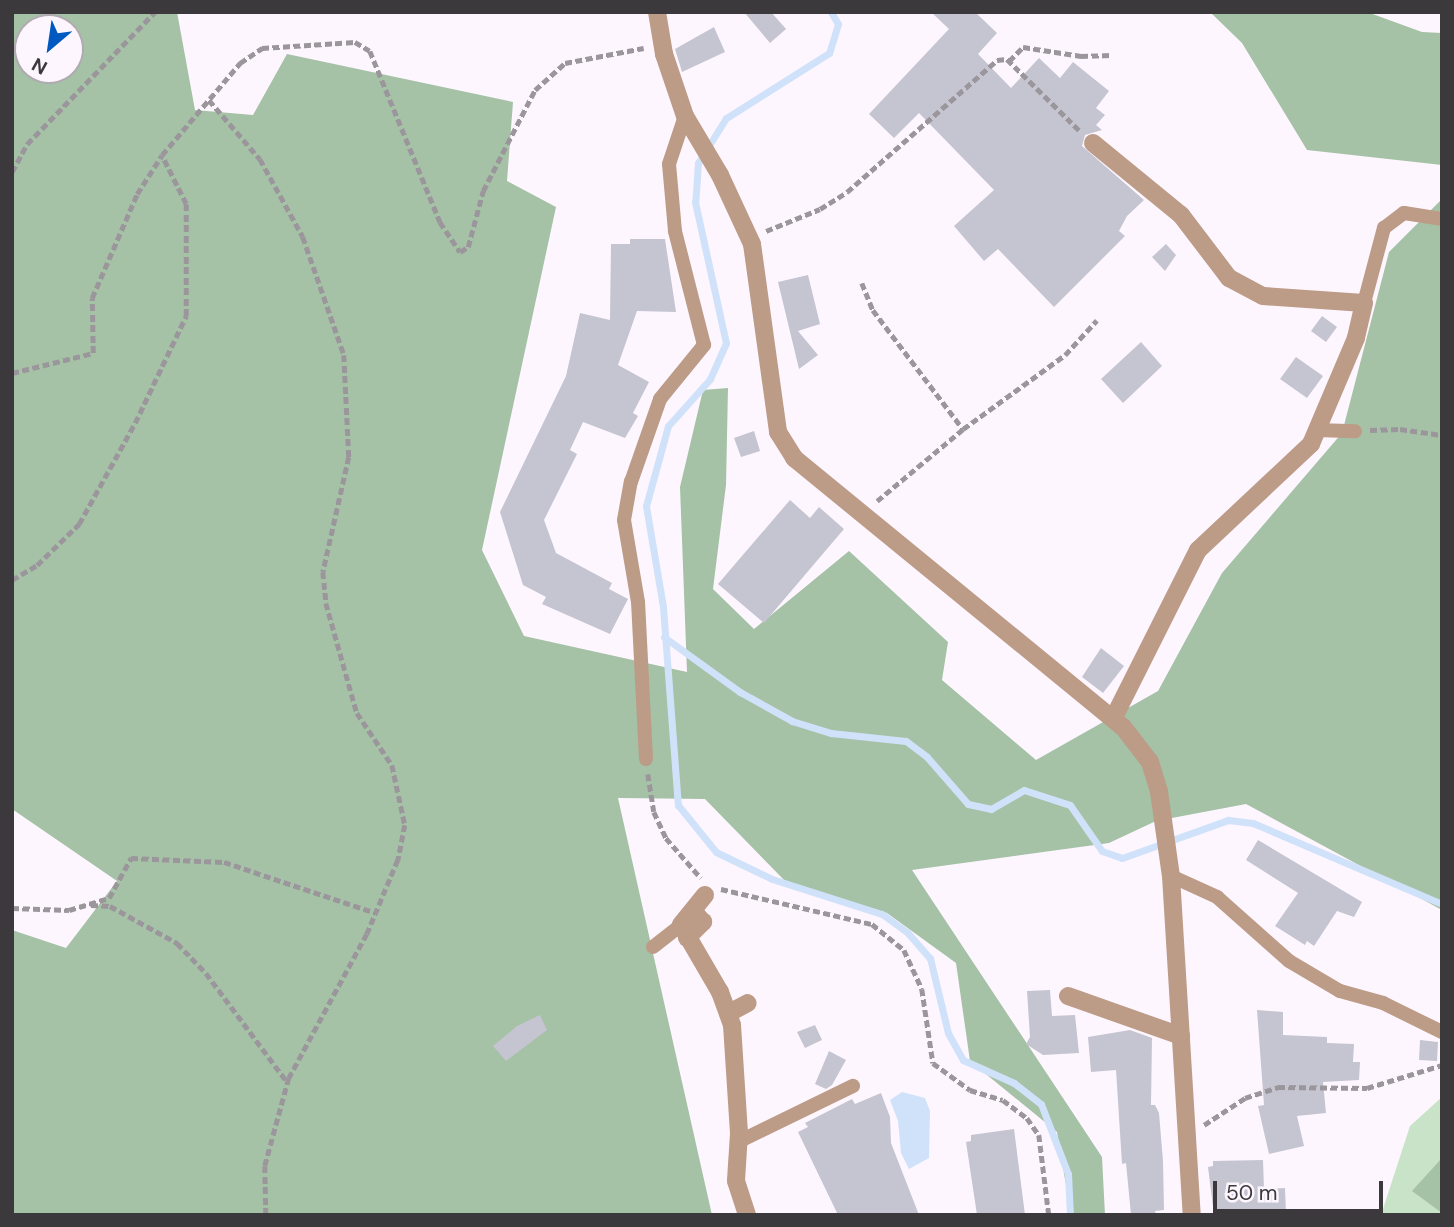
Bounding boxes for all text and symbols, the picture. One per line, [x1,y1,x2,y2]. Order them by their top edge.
north arrow [14,14,84,84]
text: N [27,52,52,80]
scale bar [1216,1168,1386,1212]
text: 50 m [1226,1179,1277,1207]

